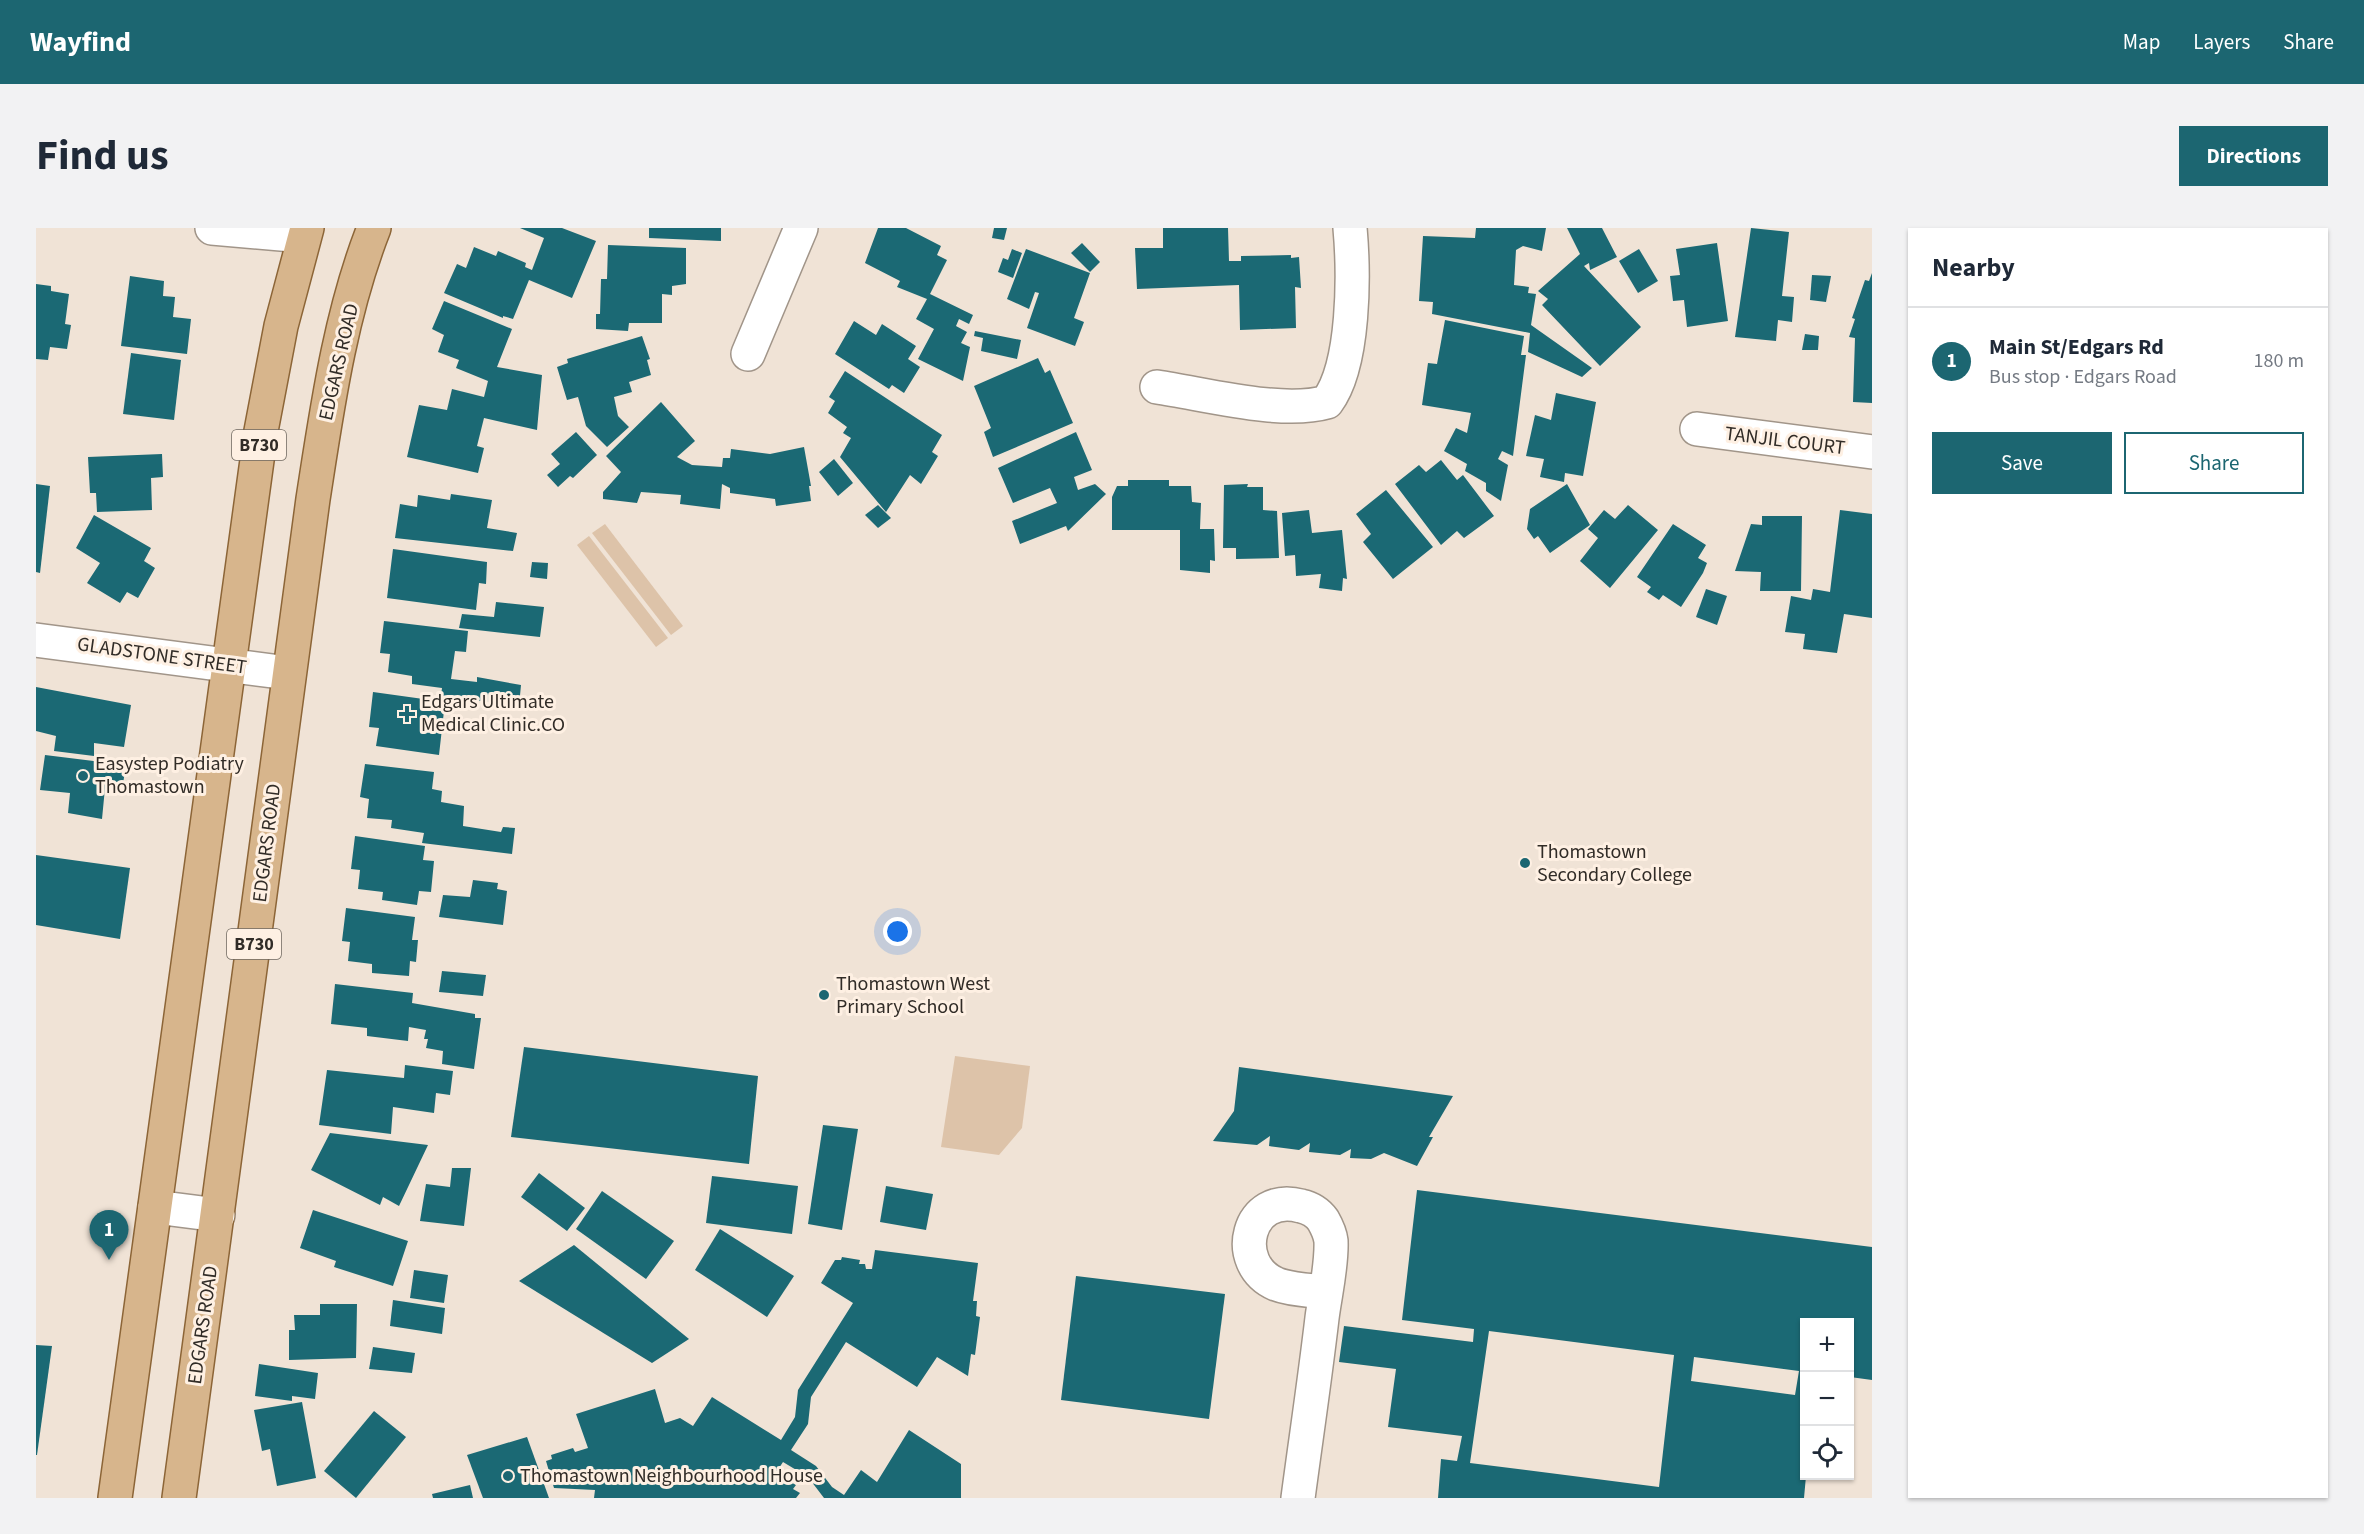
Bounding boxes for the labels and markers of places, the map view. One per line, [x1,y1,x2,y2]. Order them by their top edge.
place label: Edgars Ultimate Medical Clinic.CO [421,688,565,739]
marker: Edgars Ultimate Medical Clinic.CO [398,705,416,723]
place label: Easystep Podiatry Thomastown [95,750,245,801]
marker: Easystep Podiatry Thomastown [76,769,90,783]
place label: Thomastown Secondary College [1537,838,1692,889]
marker: Thomastown Secondary College [1518,856,1532,870]
place label: Thomastown West Primary School [836,970,990,1021]
marker: Thomastown West Primary School [817,988,831,1002]
pin: 1 [90,1210,128,1260]
place label: Thomastown Neighbourhood House [520,1462,823,1490]
marker: Thomastown Neighbourhood House [501,1469,515,1483]

